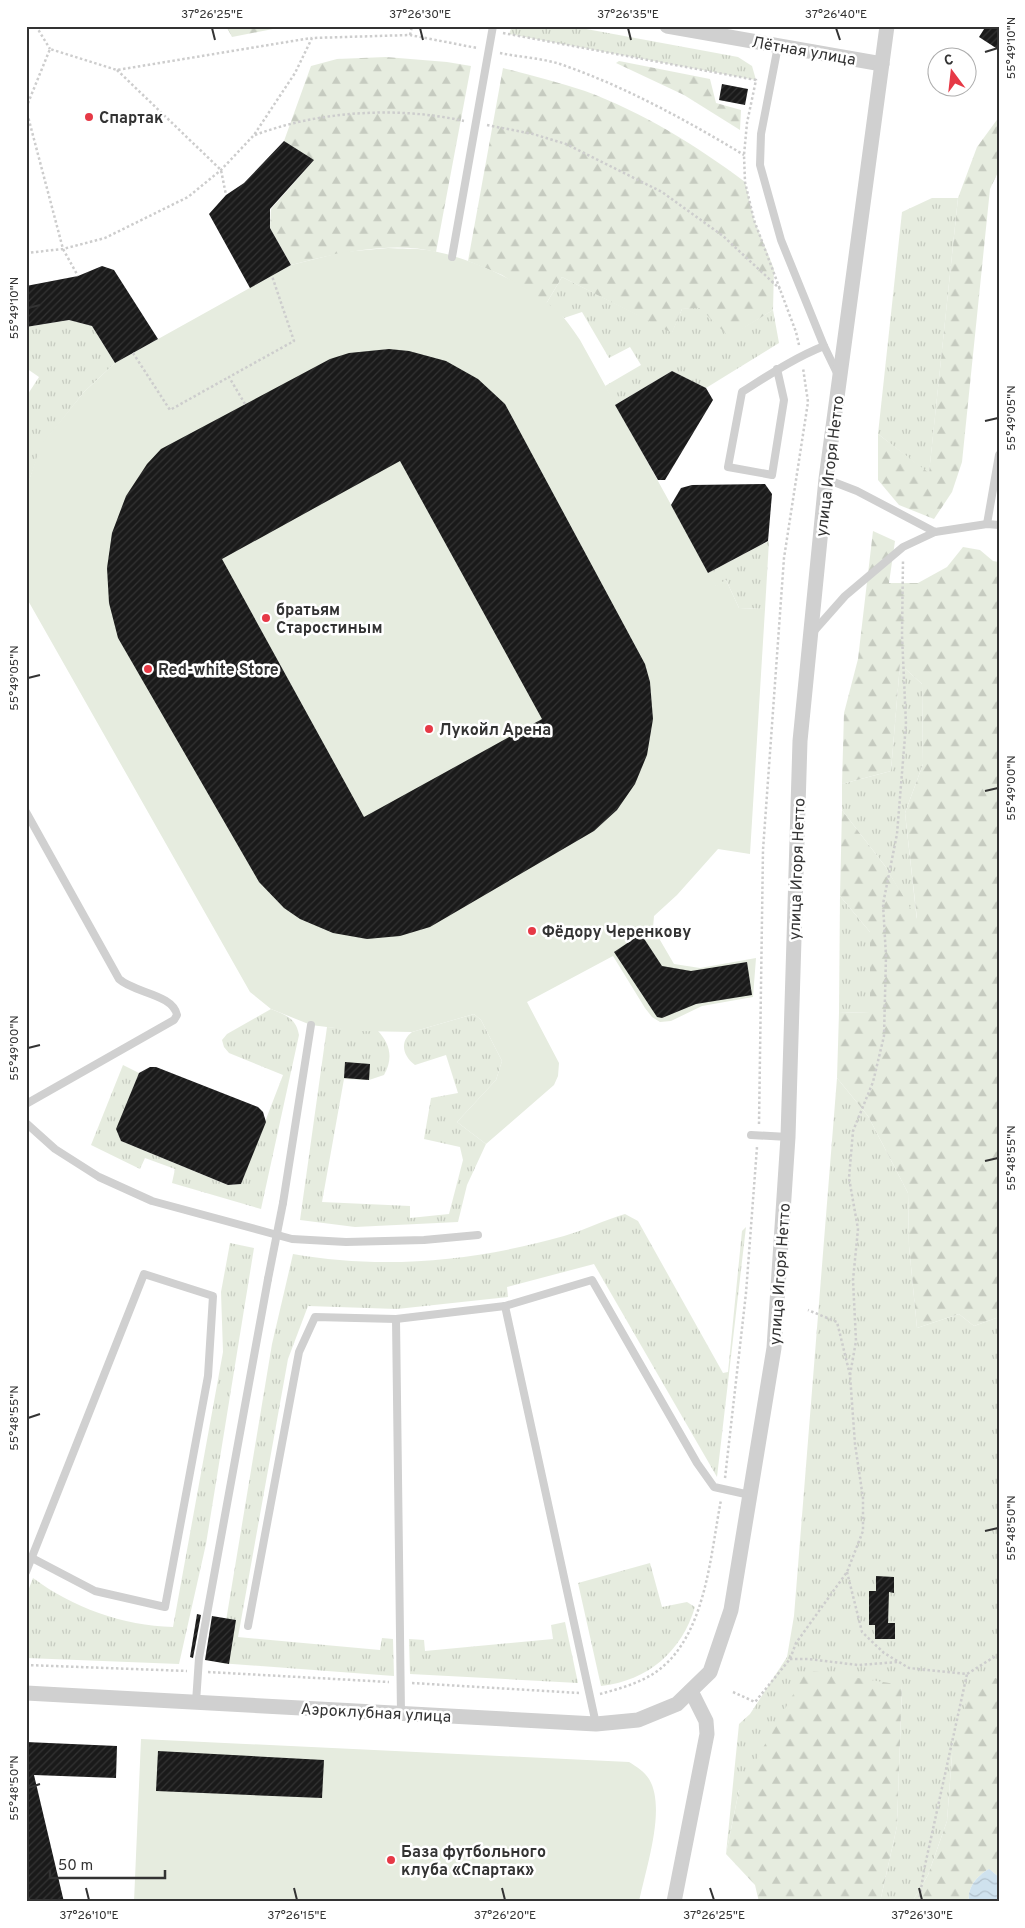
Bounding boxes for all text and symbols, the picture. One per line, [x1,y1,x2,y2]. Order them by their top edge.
text: 37°26'25"E [181,7,243,23]
text: 37°26'30"E [389,7,451,23]
text: 37°26'35"E [597,7,659,23]
text: 37°26'40"E [805,7,867,23]
text: 55°49'10"N [1004,17,1020,79]
street label: Лётная улица [750,33,857,71]
north arrow [928,48,978,98]
text: С [942,52,956,70]
place label: Спартак [99,109,163,129]
marker: Спартак [83,111,95,123]
text: 55°49'10"N [7,277,23,339]
text: 55°49'05"N [1004,385,1020,451]
street label: улица Игоря Нетто [812,394,850,538]
place label: братьям Старостиным [276,601,382,639]
marker: братьям Старостиным [260,612,272,624]
text: 55°49'05"N [7,645,23,711]
place label: Red-white Store [158,661,279,681]
marker: Red-white Store [142,663,154,675]
place label: Лукойл Арена [439,721,551,741]
marker: Лукойл Арена [423,723,435,735]
text: 55°49'00"N [1004,755,1020,821]
street label: улица Игоря Нетто [786,798,810,941]
place label: Фёдору Черенкову [542,923,691,943]
marker: Фёдору Черенкову [526,925,538,937]
text: 55°49'00"N [7,1015,23,1081]
text: 55°48'55"N [1004,1125,1020,1191]
street label: улица Игоря Нетто [766,1202,796,1346]
text: 55°48'55"N [7,1385,23,1451]
text: 55°48'50"N [1004,1495,1020,1561]
street label: Аэроклубная улица [300,1700,452,1728]
text: 55°48'50"N [7,1755,23,1821]
place label: База футбольного клуба «Спартак» [401,1843,546,1881]
scale bar [50,1848,165,1880]
marker: База футбольного клуба «Спартак» [385,1854,397,1866]
text: 50 m [58,1857,93,1876]
text: 37°26'10"E [59,1908,119,1924]
text: 37°26'15"E [267,1908,327,1924]
text: 37°26'20"E [474,1908,536,1924]
text: 37°26'25"E [683,1908,745,1924]
text: 37°26'30"E [891,1908,953,1924]

